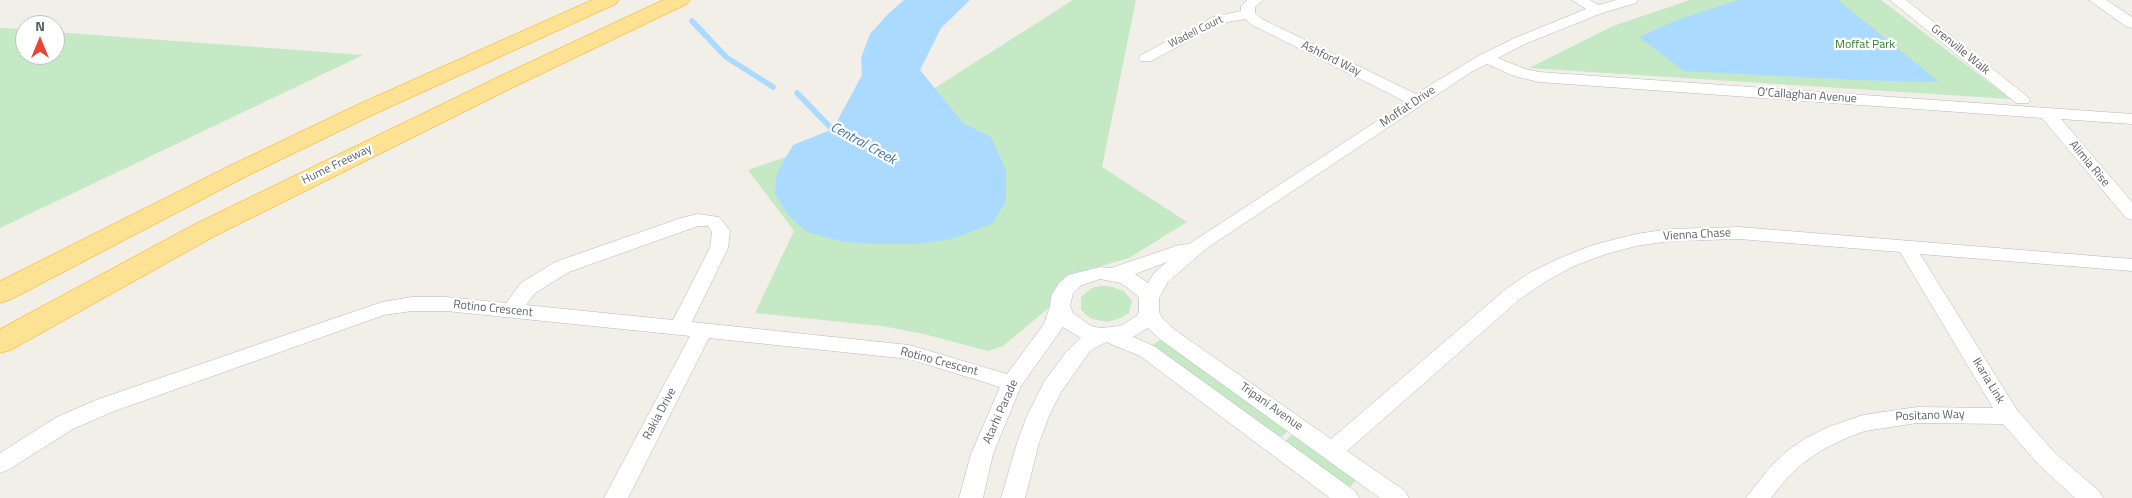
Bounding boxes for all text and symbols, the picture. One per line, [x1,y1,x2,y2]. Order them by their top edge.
street label: Wadell Court [1167,13,1225,51]
north arrow [15,15,65,65]
text: N [35,15,45,36]
street label: Grenville Walk [1928,22,1992,78]
street label: Ashford Way [1299,38,1363,80]
park label: Moffat Park [1835,38,1895,52]
street label: Moffat Drive [1378,83,1438,131]
street label: O'Callaghan Avenue [1757,85,1857,107]
water label: Central Creek [827,119,899,169]
street label: Alimia Rise [2066,138,2112,190]
street label: Hume Freeway [300,142,374,188]
street label: Vienna Chase [1663,226,1731,244]
street label: Rotino Crescent [453,298,533,320]
street label: Rotino Crescent [899,345,979,379]
street label: Ikaria Link [1969,356,2007,406]
street label: Atarhi Parade [980,378,1022,446]
street label: Tripani Avenue [1237,380,1305,434]
street label: Rakia Drive [640,386,680,442]
street label: Positano Way [1895,408,1965,424]

